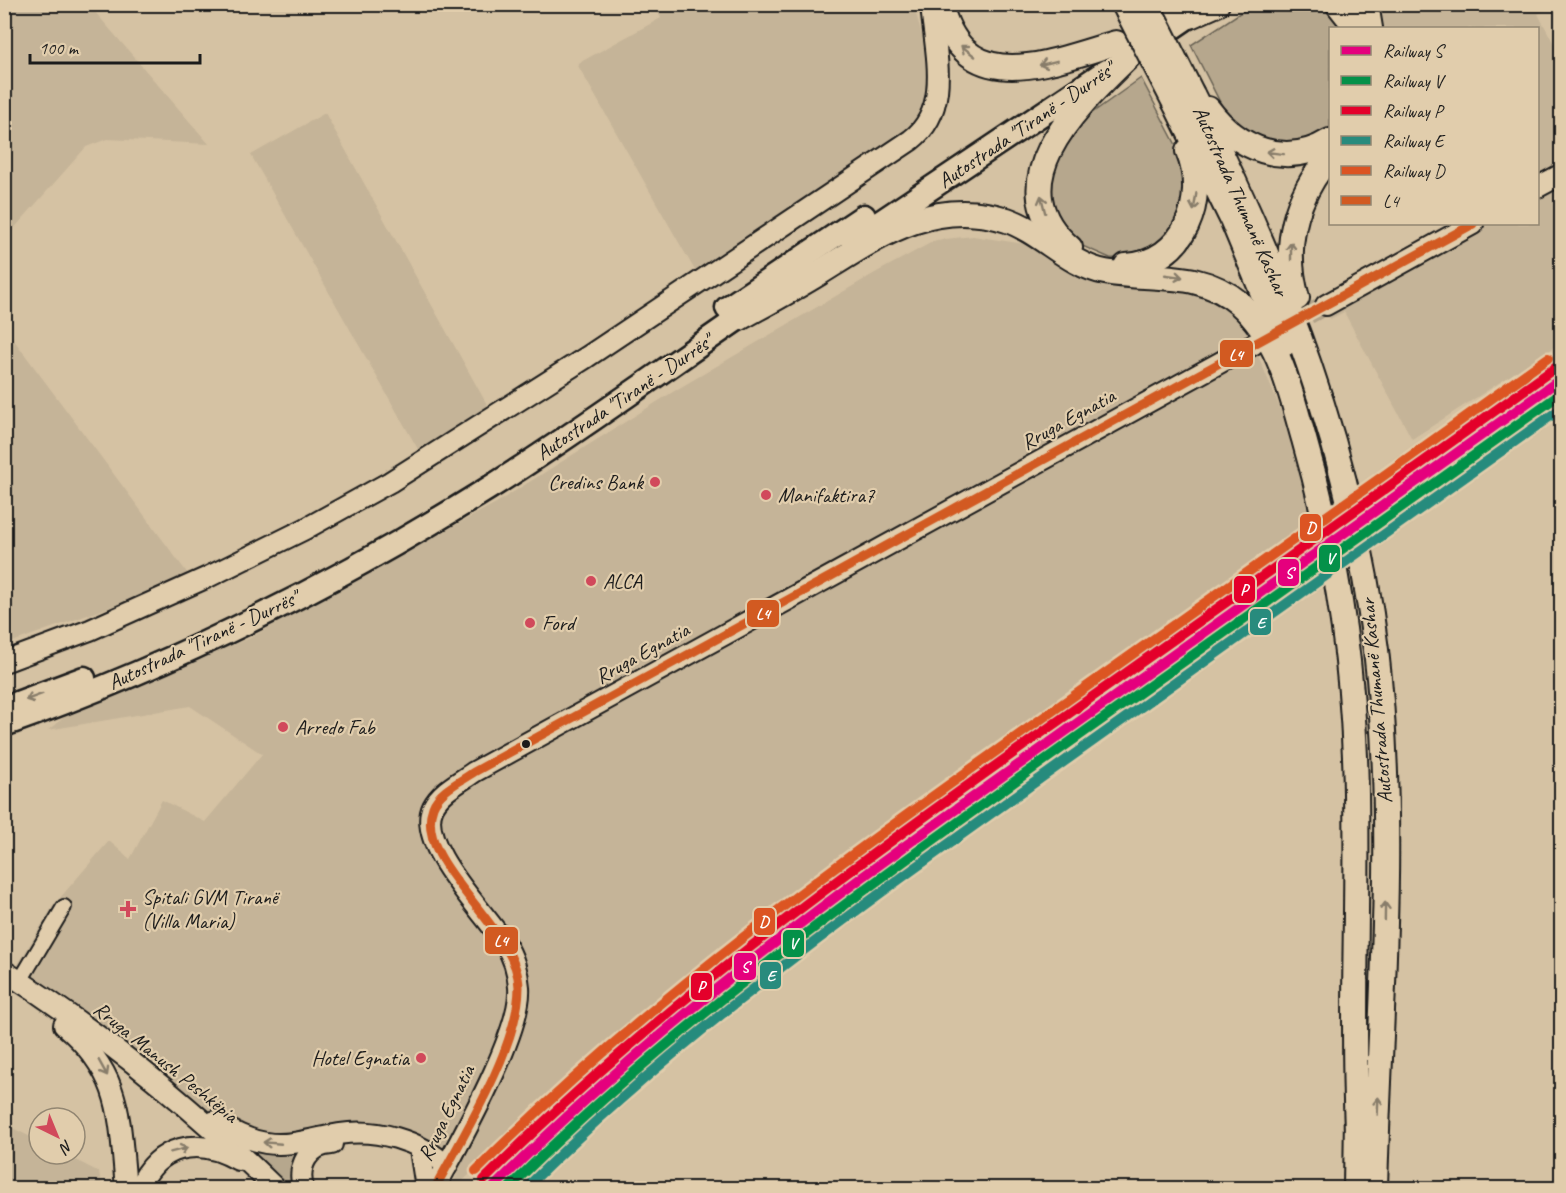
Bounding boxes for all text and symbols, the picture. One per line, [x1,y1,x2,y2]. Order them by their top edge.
scale bar [30,27,200,65]
legend [1329,27,1539,225]
text: 100 m [39,37,80,59]
text: Railway S [1383,40,1446,62]
one-way arrow [960,45,976,58]
street label: Autostrada "Tiranë - Durrës" [933,54,1122,194]
one-way arrow [1039,58,1058,70]
text: Railway V [1383,70,1446,92]
text: Railway P [1383,100,1445,122]
street label: Autostrada Thumanë Kashar [1187,102,1295,301]
text: Railway E [1383,130,1446,152]
one-way arrow [1266,148,1285,159]
text: Railway D [1383,160,1446,182]
text: L4 [1383,190,1401,212]
one-way arrow [1189,191,1200,211]
one-way arrow [1037,195,1049,214]
one-way arrow [1285,242,1297,261]
one-way arrow [1164,271,1184,282]
street label: Autostrada "Tiranë - Durrës" [531,326,720,466]
line badge: L4 [1219,339,1254,368]
text: L4 [1229,345,1245,365]
street label: Rruga Egnatia [1017,382,1121,455]
place label: Credins Bank [548,469,644,495]
marker: Credins Bank [648,475,662,489]
place label: Manifaktira7 [778,482,876,508]
marker: Manifaktira7 [759,488,773,502]
line badge: D [1299,513,1322,542]
text: D [1306,518,1317,538]
line badge: V [1318,544,1341,573]
text: V [1326,549,1337,569]
line badge: S [1277,558,1300,587]
text: S [1285,563,1297,583]
place label: ALCA [603,568,643,594]
marker: ALCA [584,574,598,588]
line badge: P [1233,575,1256,604]
text: P [1240,580,1250,600]
street label: Autostrada "Tiranë - Durrës" [104,583,306,696]
street label: Autostrada Thumanë Kashar [1354,596,1398,804]
line badge: L4 [746,599,780,628]
text: L4 [756,604,772,624]
line badge: E [1249,608,1272,636]
place label: Ford [542,610,578,636]
text: E [1257,613,1268,633]
marker: Ford [523,616,537,630]
street label: Rruga Egnatia [591,616,695,689]
one-way arrow [25,693,44,704]
place label: Arredo Fab [295,714,377,740]
marker: Arredo Fab [276,720,290,734]
unlabelled marker [520,738,532,750]
place label: Spitali GVM Tiranë (Villa Maria) [142,884,281,934]
marker: Spitali GVM Tiranë (Villa Maria) [119,900,137,918]
one-way arrow [1379,902,1390,922]
line badge: D [753,907,776,936]
text: D [759,912,770,932]
line badge: L4 [484,926,519,955]
line badge: V [782,929,805,958]
text: L4 [494,931,510,951]
text: V [789,934,800,954]
line badge: S [733,952,757,981]
text: S [741,957,753,977]
line badge: E [759,961,782,990]
text: E [767,966,778,986]
line badge: P [690,972,713,1001]
text: P [697,977,707,997]
street label: Rruga Manush Peshkëpia [89,996,245,1129]
place label: Hotel Egnatia [311,1045,411,1071]
marker: Hotel Egnatia [414,1051,428,1065]
one-way arrow [98,1059,109,1077]
street label: Rruga Egnatia [412,1059,481,1165]
one-way arrow [1372,1097,1383,1117]
north arrow [27,1106,87,1166]
text: N [54,1136,77,1159]
one-way arrow [263,1137,283,1148]
one-way arrow [169,1144,188,1155]

